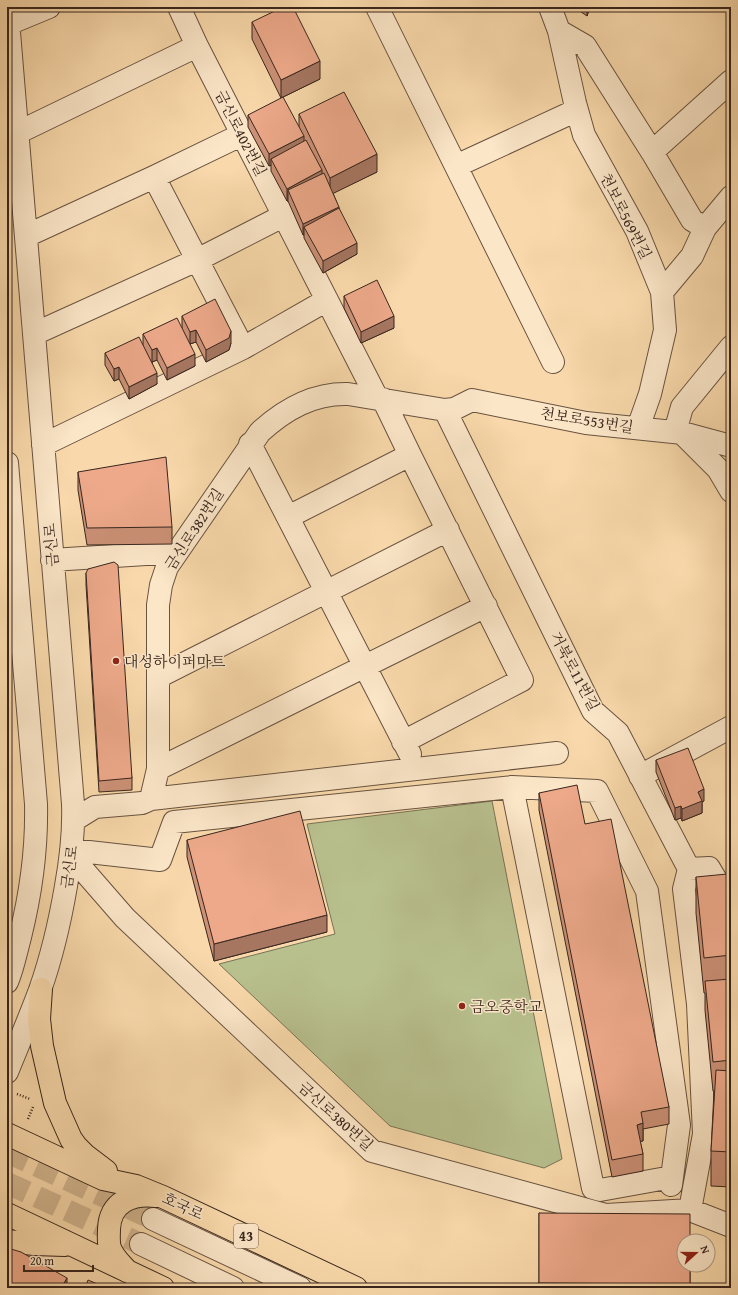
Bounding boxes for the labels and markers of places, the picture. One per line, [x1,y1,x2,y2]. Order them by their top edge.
place label: 대성하이퍼마트 [124,651,226,672]
marker: 대성하이퍼마트 [111,656,121,666]
place label: 금오중학교 [470,996,543,1017]
marker: 금오중학교 [457,1001,467,1011]

